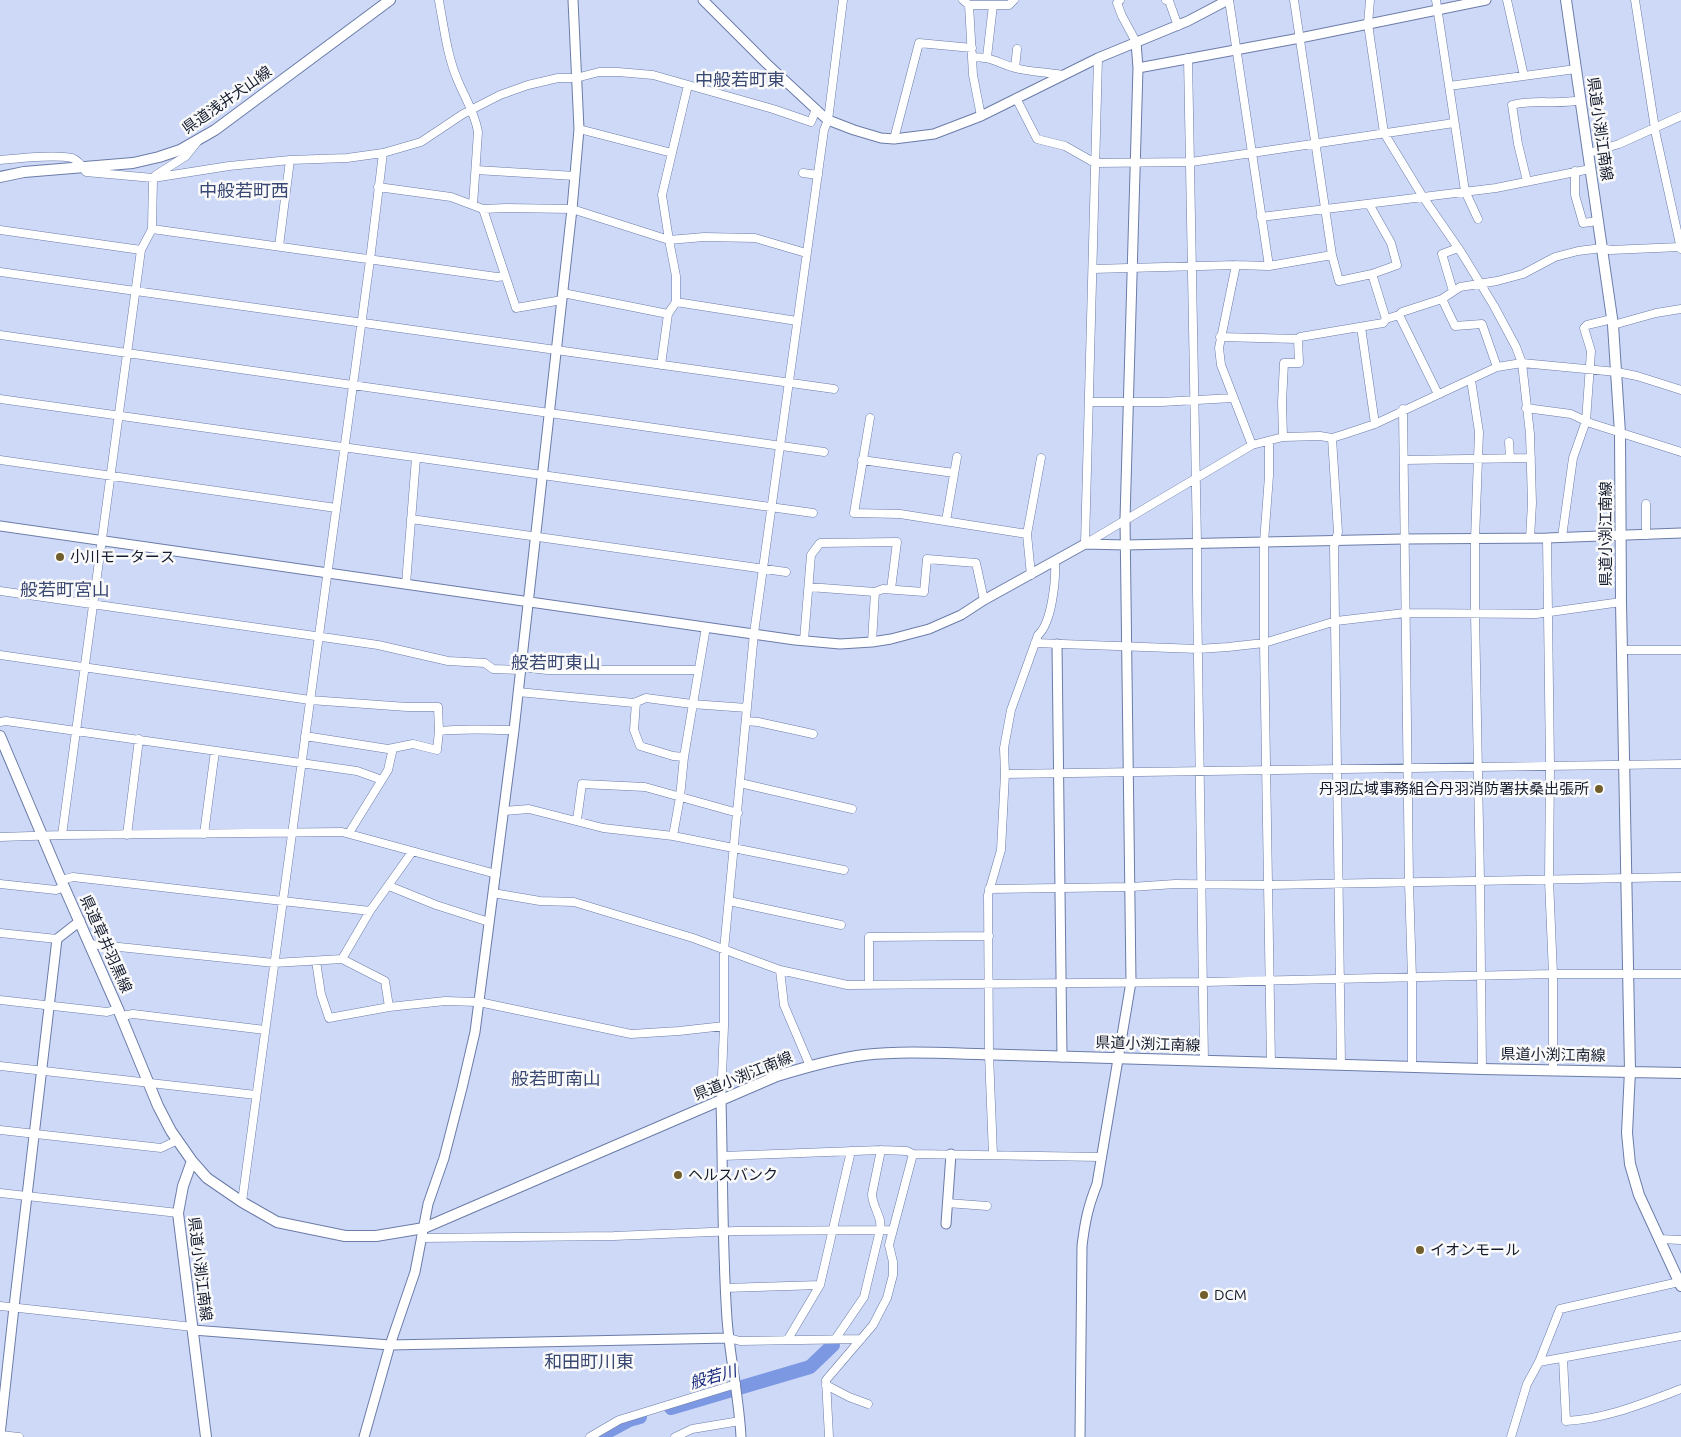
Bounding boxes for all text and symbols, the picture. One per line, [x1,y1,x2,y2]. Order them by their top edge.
street label: 県道浅井犬山線 [179,63,275,137]
district label: 中般若町東 [695,69,785,91]
street label: 県道小渕江南線 [1584,76,1616,182]
district label: 中般若町西 [199,180,289,202]
street label: 県道小渕江南線 [1597,482,1615,586]
place label: 小川モータース [70,548,175,566]
marker: 小川モータース [54,551,66,563]
district label: 般若町宮山 [20,579,110,601]
district label: 般若町東山 [511,652,601,674]
place label: 丹羽広域事務組合丹羽消防署扶桑出張所 [1319,780,1589,798]
marker: 丹羽広域事務組合丹羽消防署扶桑出張所 [1593,783,1605,795]
street label: 県道草井羽黒線 [76,892,136,996]
street label: 県道小渕江南線 [1095,1033,1201,1055]
street label: 県道小渕江南線 [1500,1045,1606,1065]
street label: 県道小渕江南線 [691,1048,795,1104]
district label: 般若町南山 [511,1068,601,1090]
place label: ヘルスバンク [688,1166,778,1184]
marker: ヘルスバンク [672,1169,684,1181]
street label: 県道小渕江南線 [185,1216,215,1322]
place label: イオンモール [1430,1241,1520,1259]
marker: イオンモール [1414,1244,1426,1256]
place label: DCM [1214,1286,1247,1304]
marker: DCM [1198,1289,1210,1301]
district label: 和田町川東 [544,1351,634,1373]
water label: 般若川 [687,1361,739,1393]

